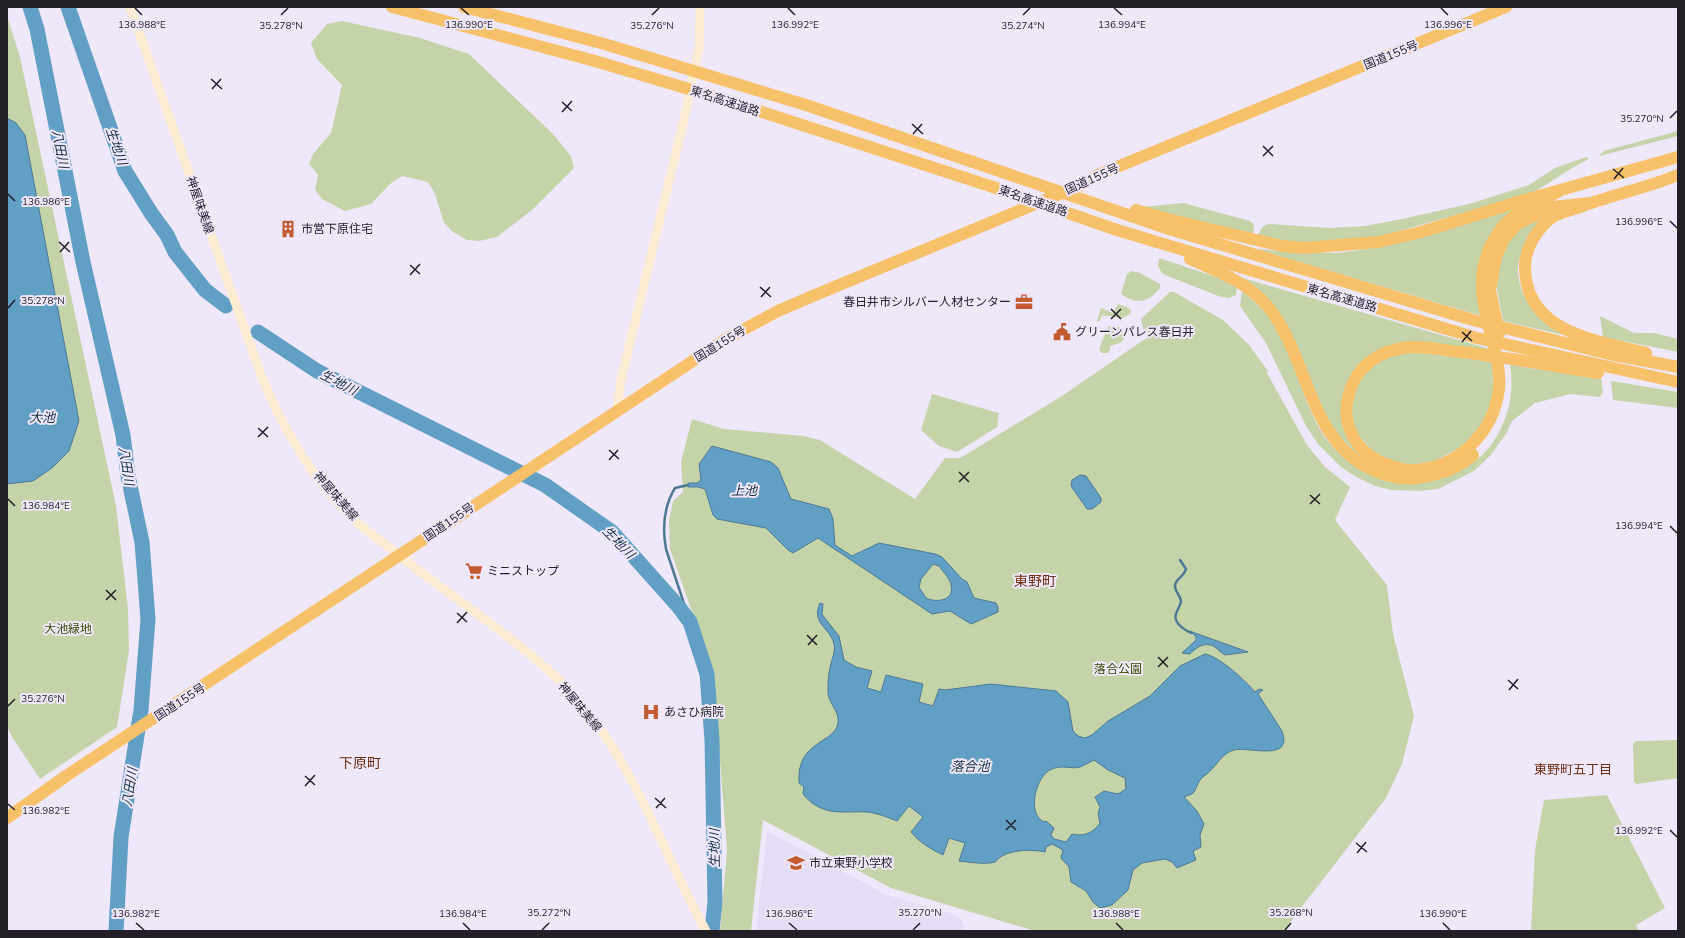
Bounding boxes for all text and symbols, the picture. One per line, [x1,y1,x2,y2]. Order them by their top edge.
text: 136.988°E [118,18,166,32]
text: 136.990°E [445,18,493,32]
text: 136.992°E [771,18,819,32]
text: 136.994°E [1098,18,1146,32]
text: 136.996°E [1424,18,1472,32]
text: 35.278°N [259,19,303,33]
text: 35.276°N [630,19,674,33]
text: 35.274°N [1001,19,1045,33]
street label: 国道155号 [1361,37,1421,73]
street label: 東名高速道路 [688,82,762,120]
text: 35.270°N [1620,112,1664,126]
water label: 生地川 [101,125,132,170]
water label: 八田川 [47,128,73,172]
street label: 国道155号 [1062,160,1122,198]
street label: 神屋味美線 [183,174,217,236]
street label: 東名高速道路 [996,182,1070,220]
text: 136.986°E [22,195,70,209]
text: 136.996°E [1615,215,1663,229]
building icon: 市営下原住宅 [278,219,298,239]
place label: 市営下原住宅 [301,221,373,237]
street label: 東名高速道路 [1305,280,1379,316]
office icon: 春日井市シルバー人材センター [1014,292,1034,312]
text: 35.278°N [21,294,65,308]
place label: 春日井市シルバー人材センター [843,294,1011,310]
street label: 国道155号 [691,322,749,366]
public building icon: グリーンパレス春日井 [1052,322,1072,342]
place label: グリーンパレス春日井 [1075,324,1194,340]
water label: 生地川 [317,366,362,401]
water label: 大池 [29,409,57,427]
water label: 八田川 [114,445,138,489]
street label: 神屋味美線 [310,468,362,524]
water label: 上池 [731,482,759,500]
text: 136.984°E [22,499,70,513]
street label: 国道155号 [421,499,477,545]
text: 136.994°E [1615,519,1663,533]
water label: 生地川 [598,523,640,564]
supermarket icon: ミニストップ [464,561,484,581]
place label: ミニストップ [487,563,559,579]
district label: 東野町 [1014,572,1056,591]
park label: 大池緑地 [44,621,92,637]
park label: 落合公園 [1094,661,1142,677]
street label: 神屋味美線 [555,679,605,735]
street label: 国道155号 [151,680,209,724]
text: 35.276°N [21,692,65,706]
hospital icon: あさひ病院 [641,702,661,722]
place label: あさひ病院 [664,704,724,720]
district label: 下原町 [339,754,381,773]
water label: 落合池 [950,758,991,776]
district label: 東野町五丁目 [1534,761,1612,779]
water label: 八田川 [118,765,142,808]
text: 136.982°E [22,804,70,818]
text: 136.992°E [1615,824,1663,838]
water label: 生地川 [706,826,724,868]
school or university icon: 市立東野小学校 [786,853,806,873]
place label: 市立東野小学校 [809,855,893,871]
text: 35.272°N [527,906,571,920]
text: 35.270°N [898,906,942,920]
text: 35.268°N [1269,906,1313,920]
text: 136.982°E [112,907,160,921]
text: 136.984°E [439,907,487,921]
text: 136.986°E [765,907,813,921]
text: 136.988°E [1092,907,1140,921]
text: 136.990°E [1419,907,1467,921]

